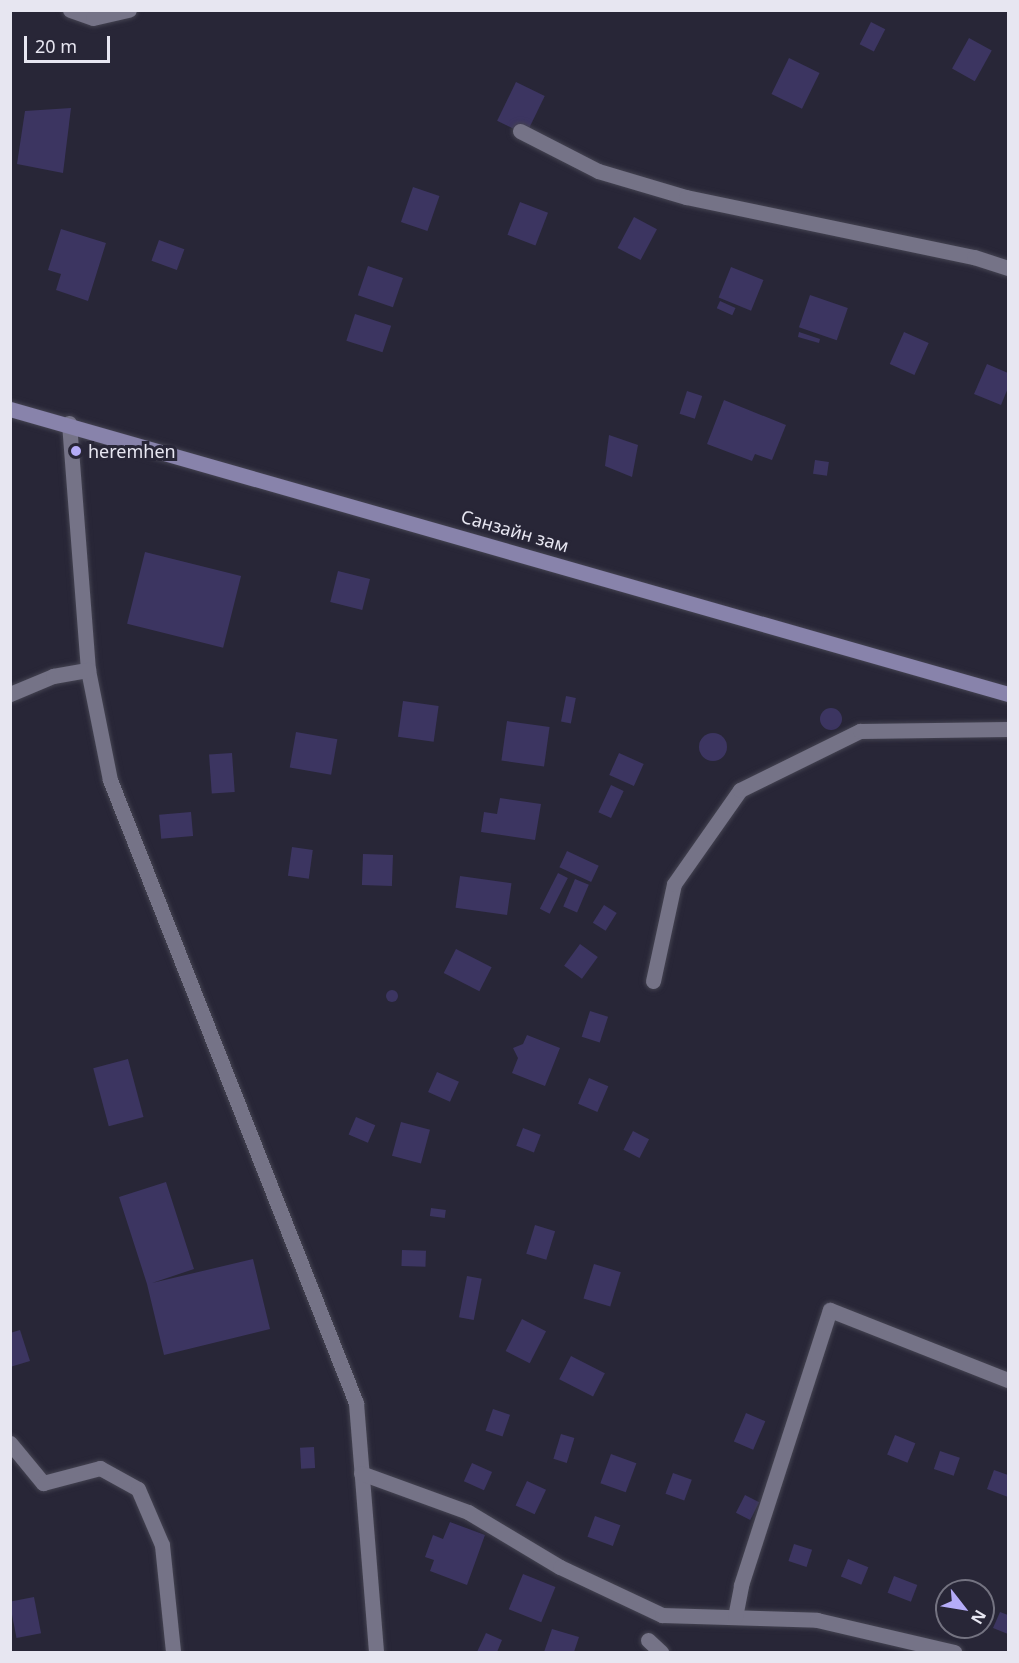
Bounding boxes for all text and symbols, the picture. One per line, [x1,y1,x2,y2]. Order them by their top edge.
scale bar [27,24,112,62]
text: 20 m [35,34,77,58]
place label: heremhen [88,440,176,462]
marker: heremhen [69,444,83,458]
street label: Санзайн зам [459,505,571,557]
north arrow [935,1579,995,1639]
text: N [966,1606,991,1628]

